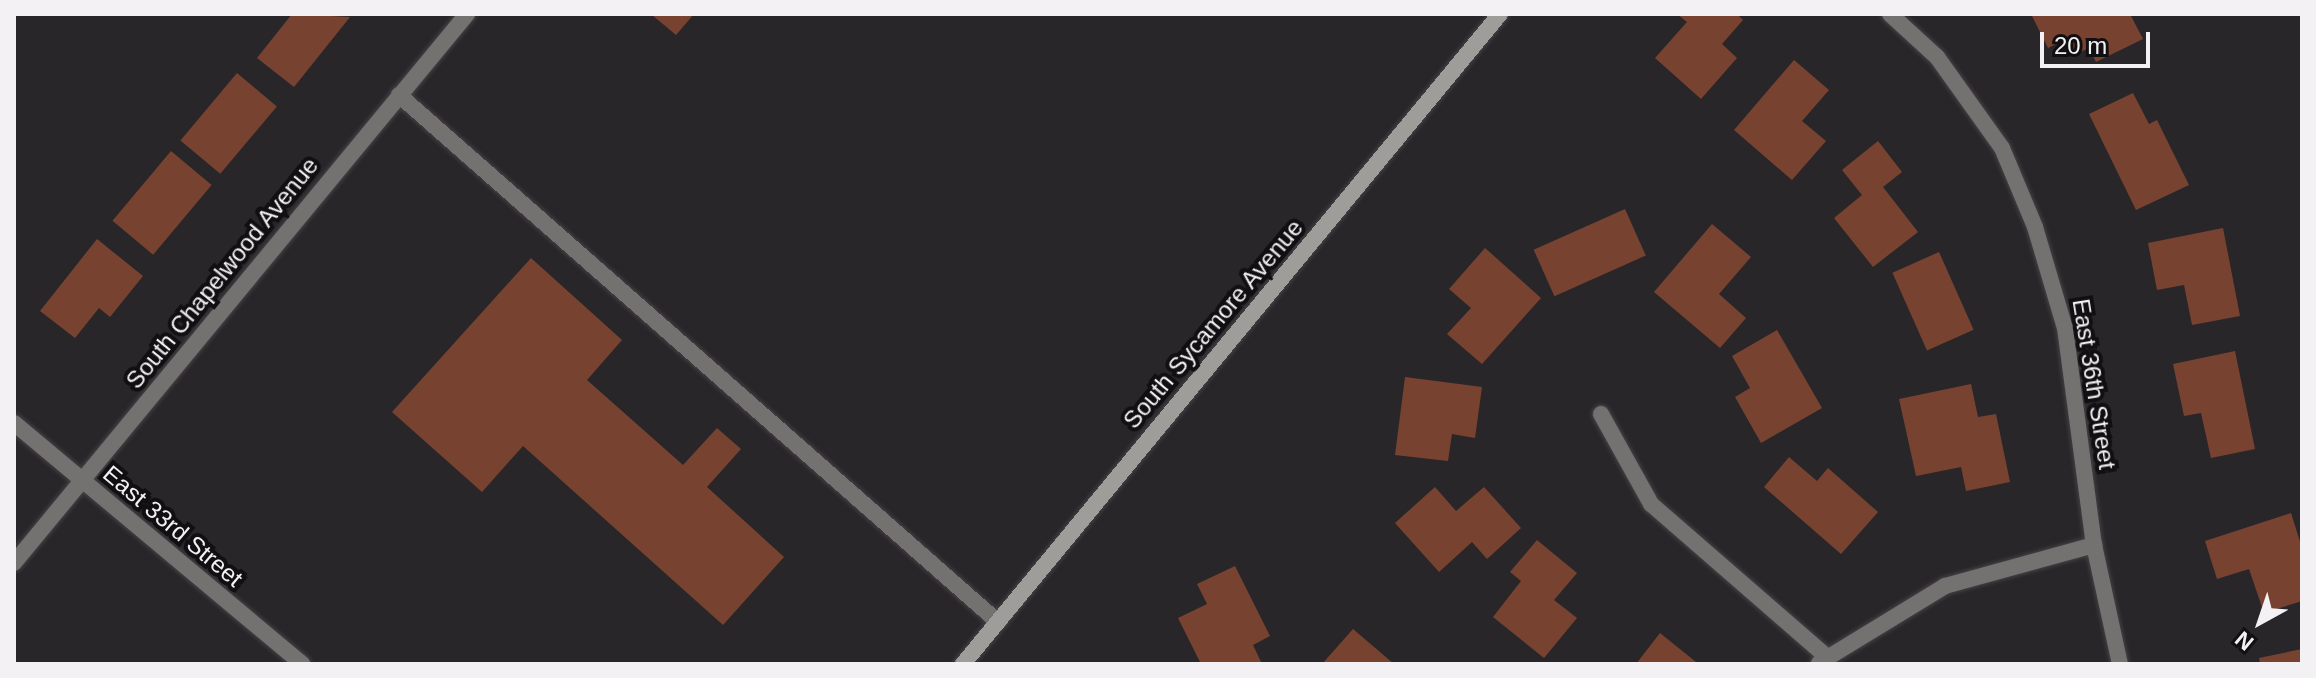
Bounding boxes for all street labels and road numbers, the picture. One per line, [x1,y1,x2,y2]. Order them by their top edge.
street label: South Chapelwood Avenue [119,151,325,395]
street label: South Sycamore Avenue [1117,213,1309,435]
street label: East 36th Street [2066,297,2122,471]
street label: East 33rd Street [97,459,249,593]

